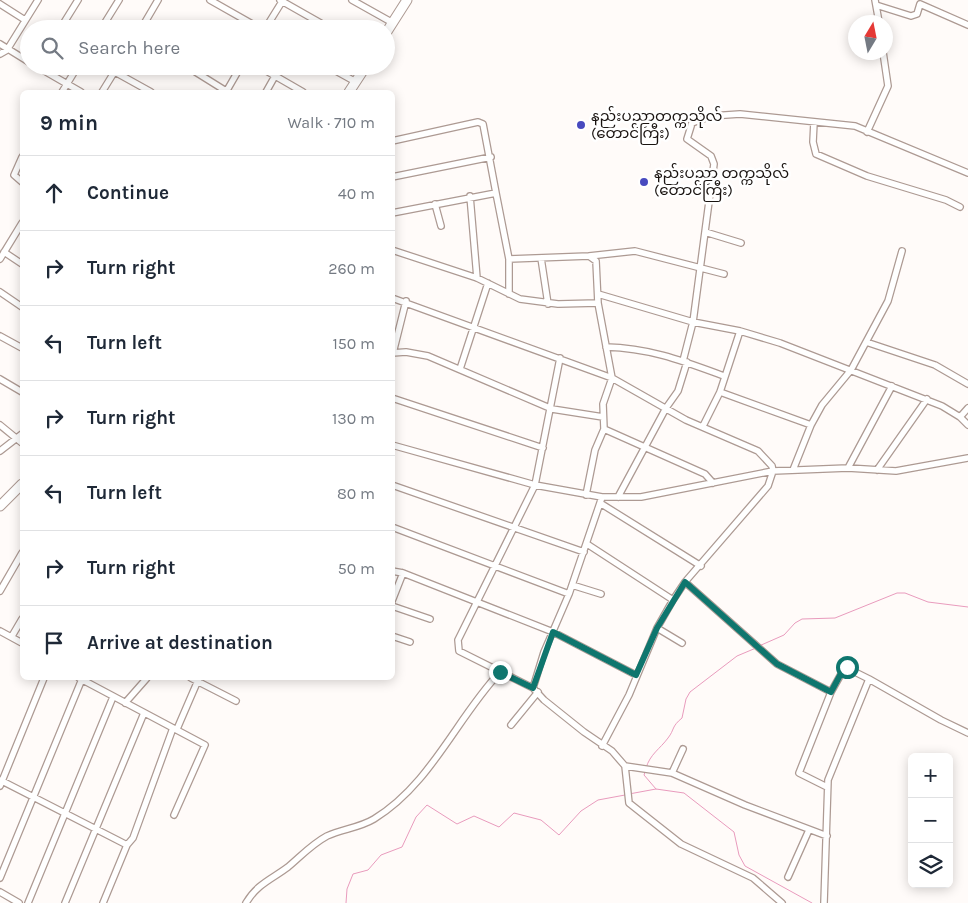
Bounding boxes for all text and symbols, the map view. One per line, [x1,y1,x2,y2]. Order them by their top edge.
north arrow [848,15,893,60]
search box [20,20,395,75]
icon: search [38,34,66,62]
text: Search here [78,37,180,59]
place label: နည်းပညာတက္ကသိုလ် (တောင်ကြီး) [591,106,723,145]
text: 9 min [40,111,98,135]
text: Walk · 710 m [287,113,375,132]
marker: နည်းပညာတက္ကသိုလ် (တောင်ကြီး) [575,119,587,131]
place label: နည်းပညာ တက္ကသိုလ် (တောင်ကြီး) [654,163,789,202]
marker: နည်းပညာ တက္ကသိုလ် (တောင်ကြီး) [638,176,650,188]
icon: ahead [40,179,68,207]
text: Continue [87,182,169,204]
text: 40 m [338,184,375,203]
icon: right [40,254,68,282]
text: Turn right [87,257,176,279]
text: 260 m [328,259,375,278]
icon: left [40,329,68,357]
text: Turn left [87,332,162,354]
text: 150 m [332,334,375,353]
icon: right [40,404,68,432]
text: Turn right [87,407,176,429]
text: 130 m [332,409,375,428]
icon: left [40,479,68,507]
text: Turn left [87,482,162,504]
text: 80 m [337,484,375,503]
icon: right [40,554,68,582]
text: Turn right [87,557,176,579]
text: 50 m [338,559,375,578]
icon: arrive [40,629,68,657]
text: Arrive at destination [87,632,273,654]
route start [836,656,859,679]
route end [489,661,512,684]
map controls [908,753,953,888]
button: + [908,753,953,798]
button: − [908,798,953,843]
button: layers [908,843,953,888]

